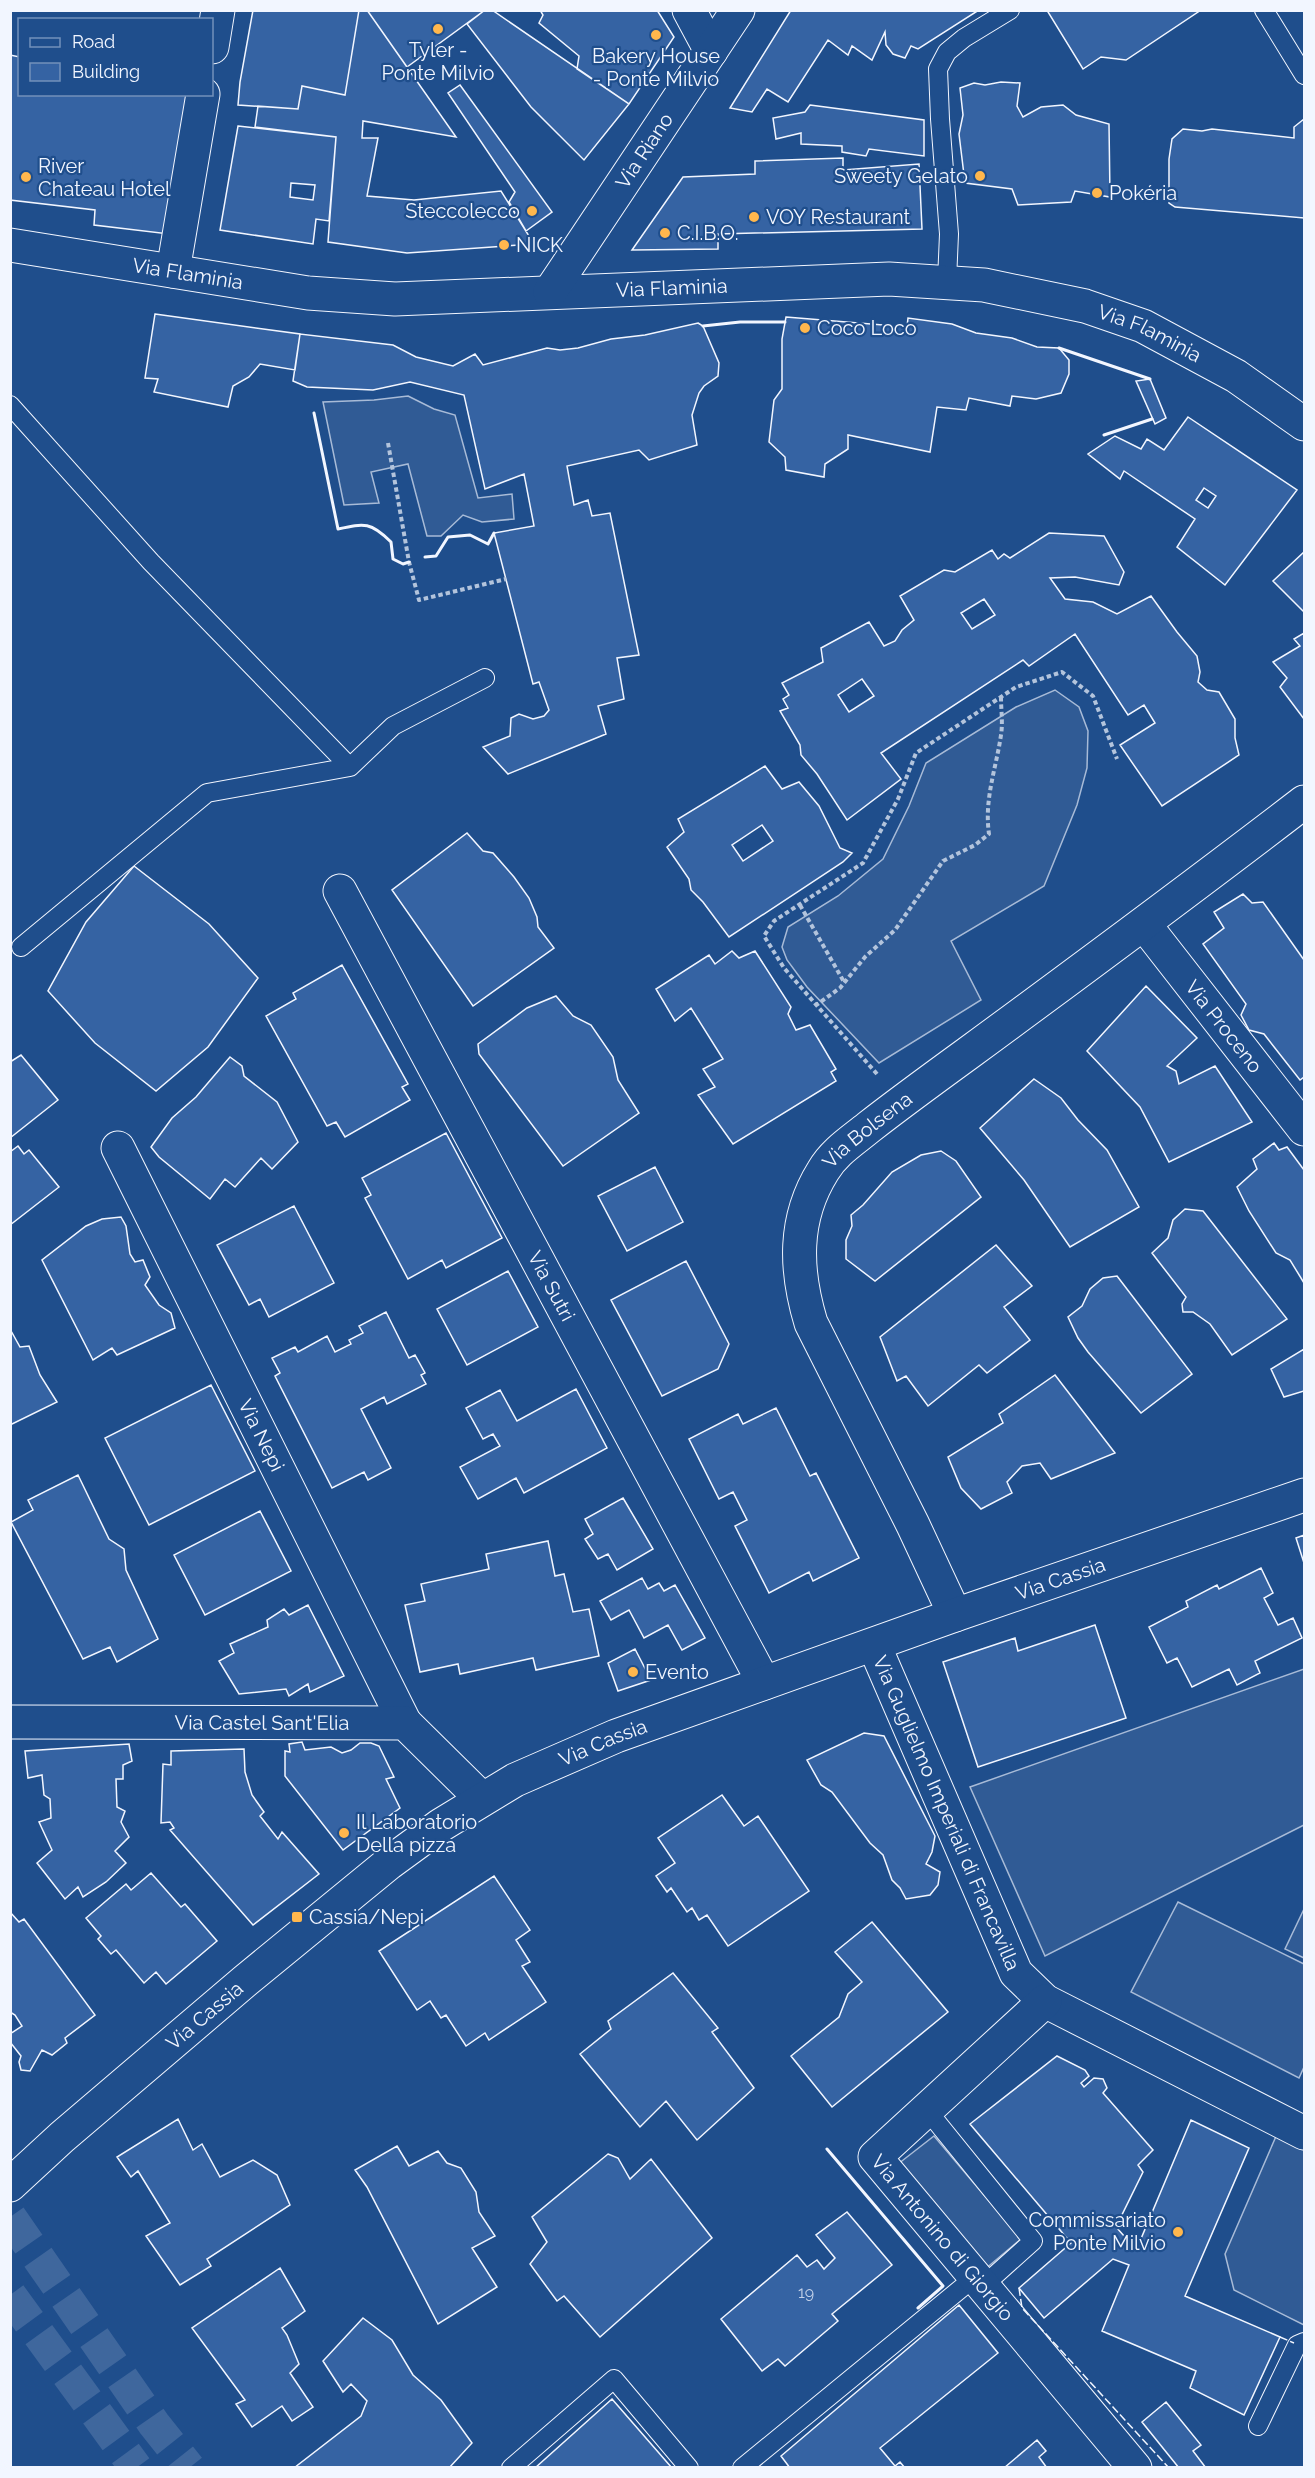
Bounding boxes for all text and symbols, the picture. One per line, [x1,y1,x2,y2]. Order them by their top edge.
legend [18,18,213,96]
marker: Tyler - Ponte Milvio [431,22,445,36]
marker: Bakery House - Ponte Milvio [649,28,663,42]
text: Road [72,31,115,52]
place label: Tyler - Ponte Milvio [382,38,495,85]
place label: Bakery House - Ponte Milvio [592,44,720,91]
text: Building [72,61,140,82]
street label: Via Riano [611,108,678,193]
place label: River Chateau Hotel [38,154,171,201]
place label: Sweety Gelato [834,164,968,188]
marker: Sweety Gelato [973,169,987,183]
marker: River Chateau Hotel [19,170,33,184]
place label: Pokéria [1109,181,1177,205]
marker: Pokéria [1090,186,1104,200]
place label: Steccolecco [405,199,520,223]
marker: Steccolecco [525,204,539,218]
place label: VOY Restaurant [766,205,911,229]
marker: VOY Restaurant [747,210,761,224]
place label: C.I.B.O. [677,221,739,245]
marker: C.I.B.O. [658,226,672,240]
place label: NICK [516,233,563,257]
marker: NICK [497,238,511,252]
street label: Via Flaminia [131,253,245,294]
street label: Via Flaminia [615,274,728,302]
street label: Via Flaminia [1095,299,1206,367]
place label: Coco Loco [817,316,917,340]
marker: Coco Loco [798,321,812,335]
street label: Via Proceno [1180,975,1268,1078]
street label: Via Bolsena [817,1086,917,1173]
street label: Via Sutri [523,1247,580,1325]
street label: Via Nepi [233,1395,289,1475]
street label: Via Cassia [1012,1552,1108,1605]
street label: Via Guglielmo Imperiali di Francavilla [868,1652,1025,1974]
place label: Evento [645,1660,709,1684]
marker: Evento [626,1665,640,1679]
street label: Via Castel Sant'Elia [175,1710,349,1735]
street label: Via Cassia [555,1714,650,1771]
place label: Il Laboratorio Della pizza [356,1810,477,1857]
marker: Il Laboratorio Della pizza [337,1826,351,1840]
place label: Cassia/Nepi [309,1905,424,1929]
marker: Cassia/Nepi [290,1910,304,1924]
street label: Via Cassia [161,1976,248,2055]
street label: Via Antonino di Giorgio [866,2150,1019,2326]
place label: Commissariato Ponte Milvio [1028,2208,1166,2255]
marker: Commissariato Ponte Milvio [1171,2225,1185,2239]
house number: 19 [798,2283,814,2302]

